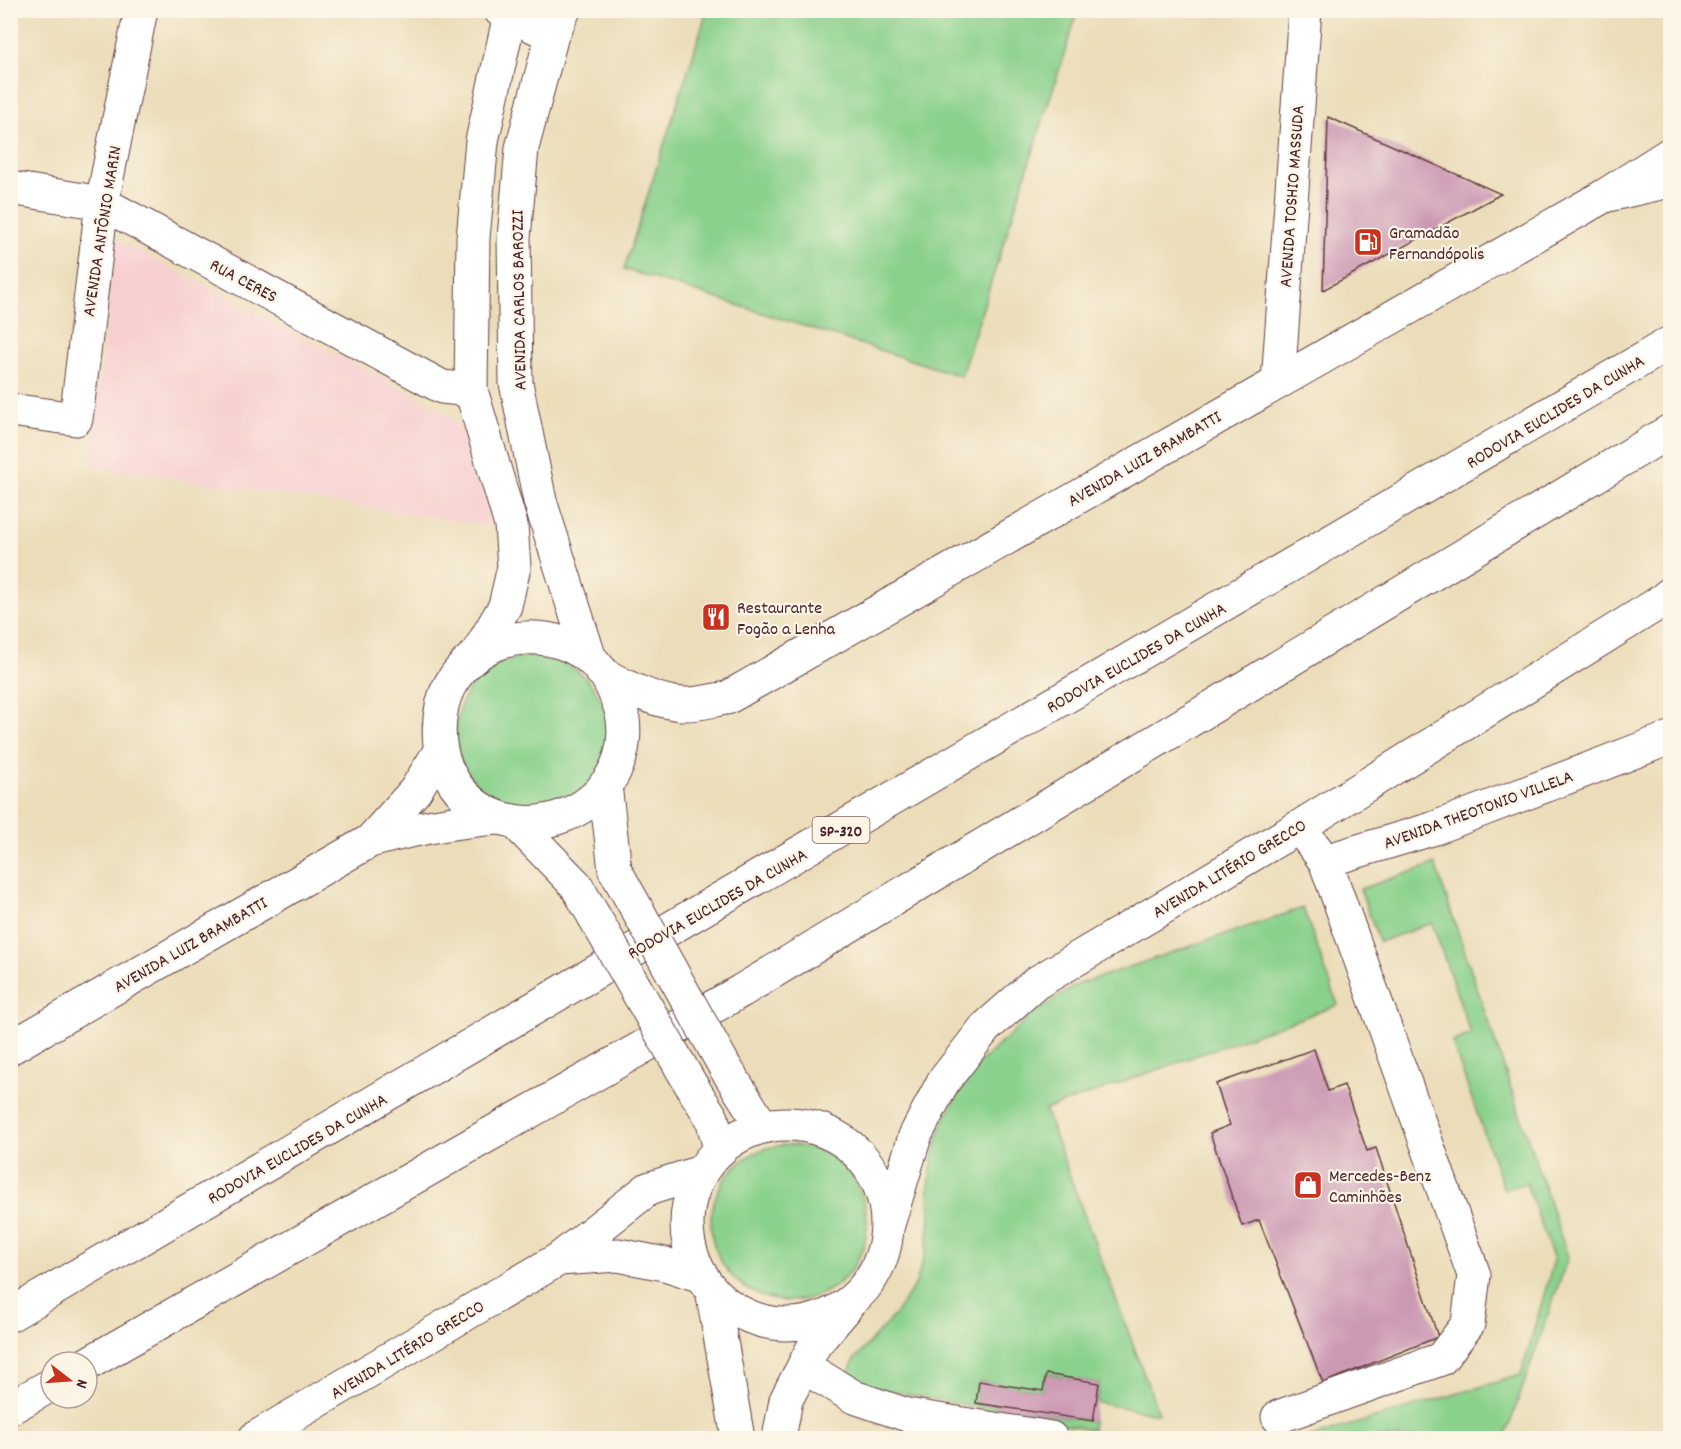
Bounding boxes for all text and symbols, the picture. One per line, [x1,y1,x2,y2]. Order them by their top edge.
street label: AVENIDA TOSHIO MASSUDA [1275,104,1312,288]
street label: AVENIDA ANTÔNIO MARIN [78,144,129,319]
street label: AVENIDA CARLOS BAROZZI [506,209,535,390]
place label: Gramadão Fernandópolis [1389,222,1485,268]
fuel station icon: Gramadão Fernandópolis [1352,226,1384,258]
street label: RUA CERES [205,254,281,310]
street label: RODOVIA EUCLIDES DA CUNHA [1462,350,1650,476]
street label: AVENIDA LUIZ BRAMBATTI [1064,406,1227,515]
place label: Restaurante Fogão a Lenha [737,597,835,643]
street label: RODOVIA EUCLIDES DA CUNHA [1043,597,1232,721]
restaurant icon: Restaurante Fogão a Lenha [700,601,732,633]
street label: AVENIDA THEOTONIO VILLELA [1381,765,1577,857]
street label: AVENIDA LITÉRIO GRECCO [1149,814,1312,926]
road number: SP-320 [812,817,870,843]
street label: RODOVIA EUCLIDES DA CUNHA [624,843,813,967]
street label: AVENIDA LUIZ BRAMBATTI [110,892,273,1001]
street label: RODOVIA EUCLIDES DA CUNHA [204,1088,393,1212]
place label: Mercedes-Benz Caminhões [1329,1165,1431,1211]
shop icon: Mercedes-Benz Caminhões [1292,1169,1324,1201]
street label: AVENIDA LITÉRIO GRECCO [327,1295,490,1407]
north arrow [39,1350,99,1410]
text: N [69,1377,93,1391]

